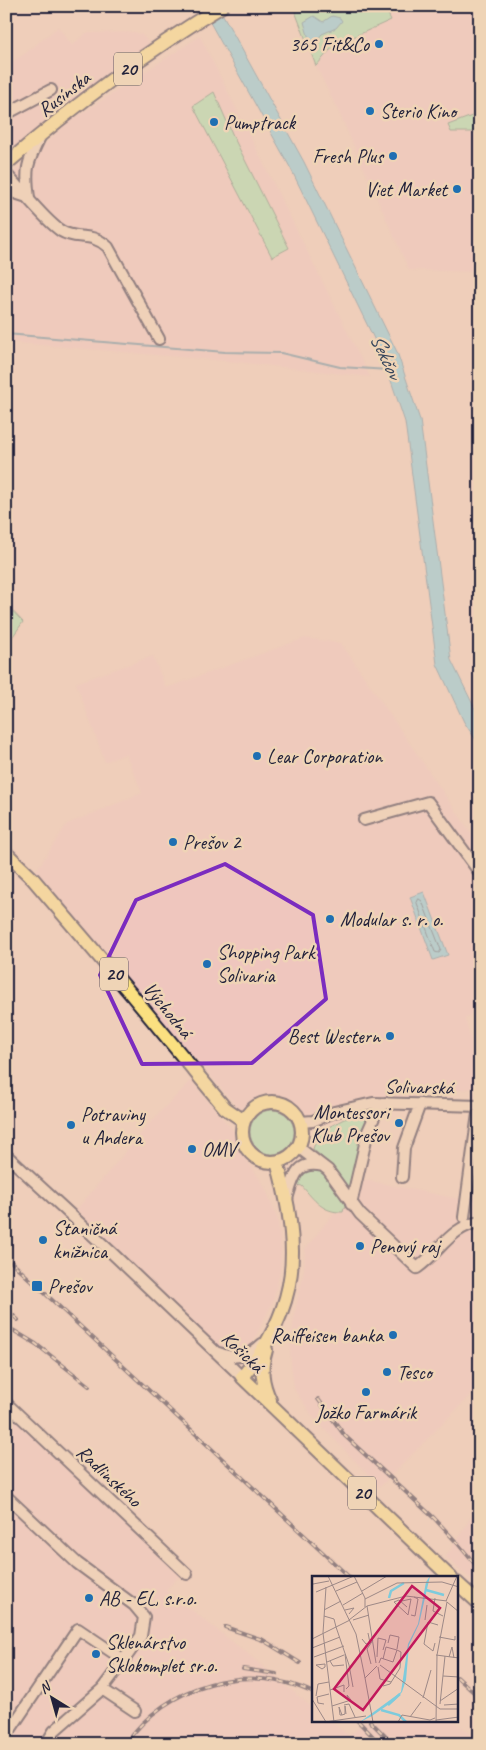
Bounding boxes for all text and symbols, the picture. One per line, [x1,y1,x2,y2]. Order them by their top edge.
place label: 365 Fit&Co [290,32,370,57]
marker: 365 Fit&Co [373,38,385,50]
road number: 20 [114,52,142,86]
street label: Rusínska [33,65,96,122]
place label: Sterio Kino [380,99,458,124]
marker: Sterio Kino [364,105,376,117]
place label: Pumptrack [224,110,297,135]
marker: Pumptrack [208,116,220,128]
place label: Fresh Plus [313,144,385,169]
marker: Fresh Plus [387,150,399,162]
place label: Viet Market [365,177,449,202]
marker: Viet Market [451,183,463,195]
water label: Sekčov [364,330,409,386]
place label: Lear Corporation [267,744,383,769]
marker: Lear Corporation [251,750,263,762]
place label: Prešov 2 [183,830,242,855]
marker: Prešov 2 [167,836,179,848]
place label: Modular s. r. o. [340,907,443,932]
marker: Modular s. r. o. [324,913,336,925]
place label: Shopping Park Solivaria [217,940,316,988]
road number: 20 [100,958,128,991]
marker: Shopping Park Solivaria [201,958,213,970]
street label: Východná [138,977,200,1045]
place label: Best Western [288,1024,381,1049]
marker: Best Western [384,1030,396,1042]
street label: Solivarská [384,1074,456,1100]
place label: Montessori Klub Prešov [311,1100,391,1148]
place label: Potraviny u Andera [81,1102,146,1150]
marker: Montessori Klub Prešov [393,1117,405,1129]
marker: Potraviny u Andera [65,1119,77,1131]
place label: OMV [202,1137,240,1162]
marker: OMV [186,1143,198,1155]
place label: Staničná knižnica [53,1216,118,1264]
marker: Staničná knižnica [37,1234,49,1246]
place label: Penový raj [370,1234,443,1259]
marker: Penový raj [354,1240,366,1252]
place label: Prešov [48,1274,94,1299]
marker: Prešov [30,1279,44,1293]
place label: Raiffeisen banka [271,1323,384,1348]
street label: Košická [216,1326,271,1380]
marker: Raiffeisen banka [387,1329,399,1341]
place label: Tesco [397,1360,434,1385]
marker: Tesco [381,1366,393,1378]
marker: Jožko Farmárik [360,1386,372,1398]
place label: Jožko Farmárik [315,1400,418,1425]
street label: Radlinského [71,1439,148,1513]
road number: 20 [348,1476,376,1510]
inset map [312,1576,458,1722]
place label: AB - EL, s.r.o. [99,1586,197,1611]
marker: AB - EL, s.r.o. [83,1592,95,1604]
place label: Sklenárstvo Sklokomplet sr.o. [106,1630,217,1678]
marker: Sklenárstvo Sklokomplet sr.o. [90,1648,102,1660]
north arrow [28,1672,78,1722]
text: N [36,1677,55,1697]

